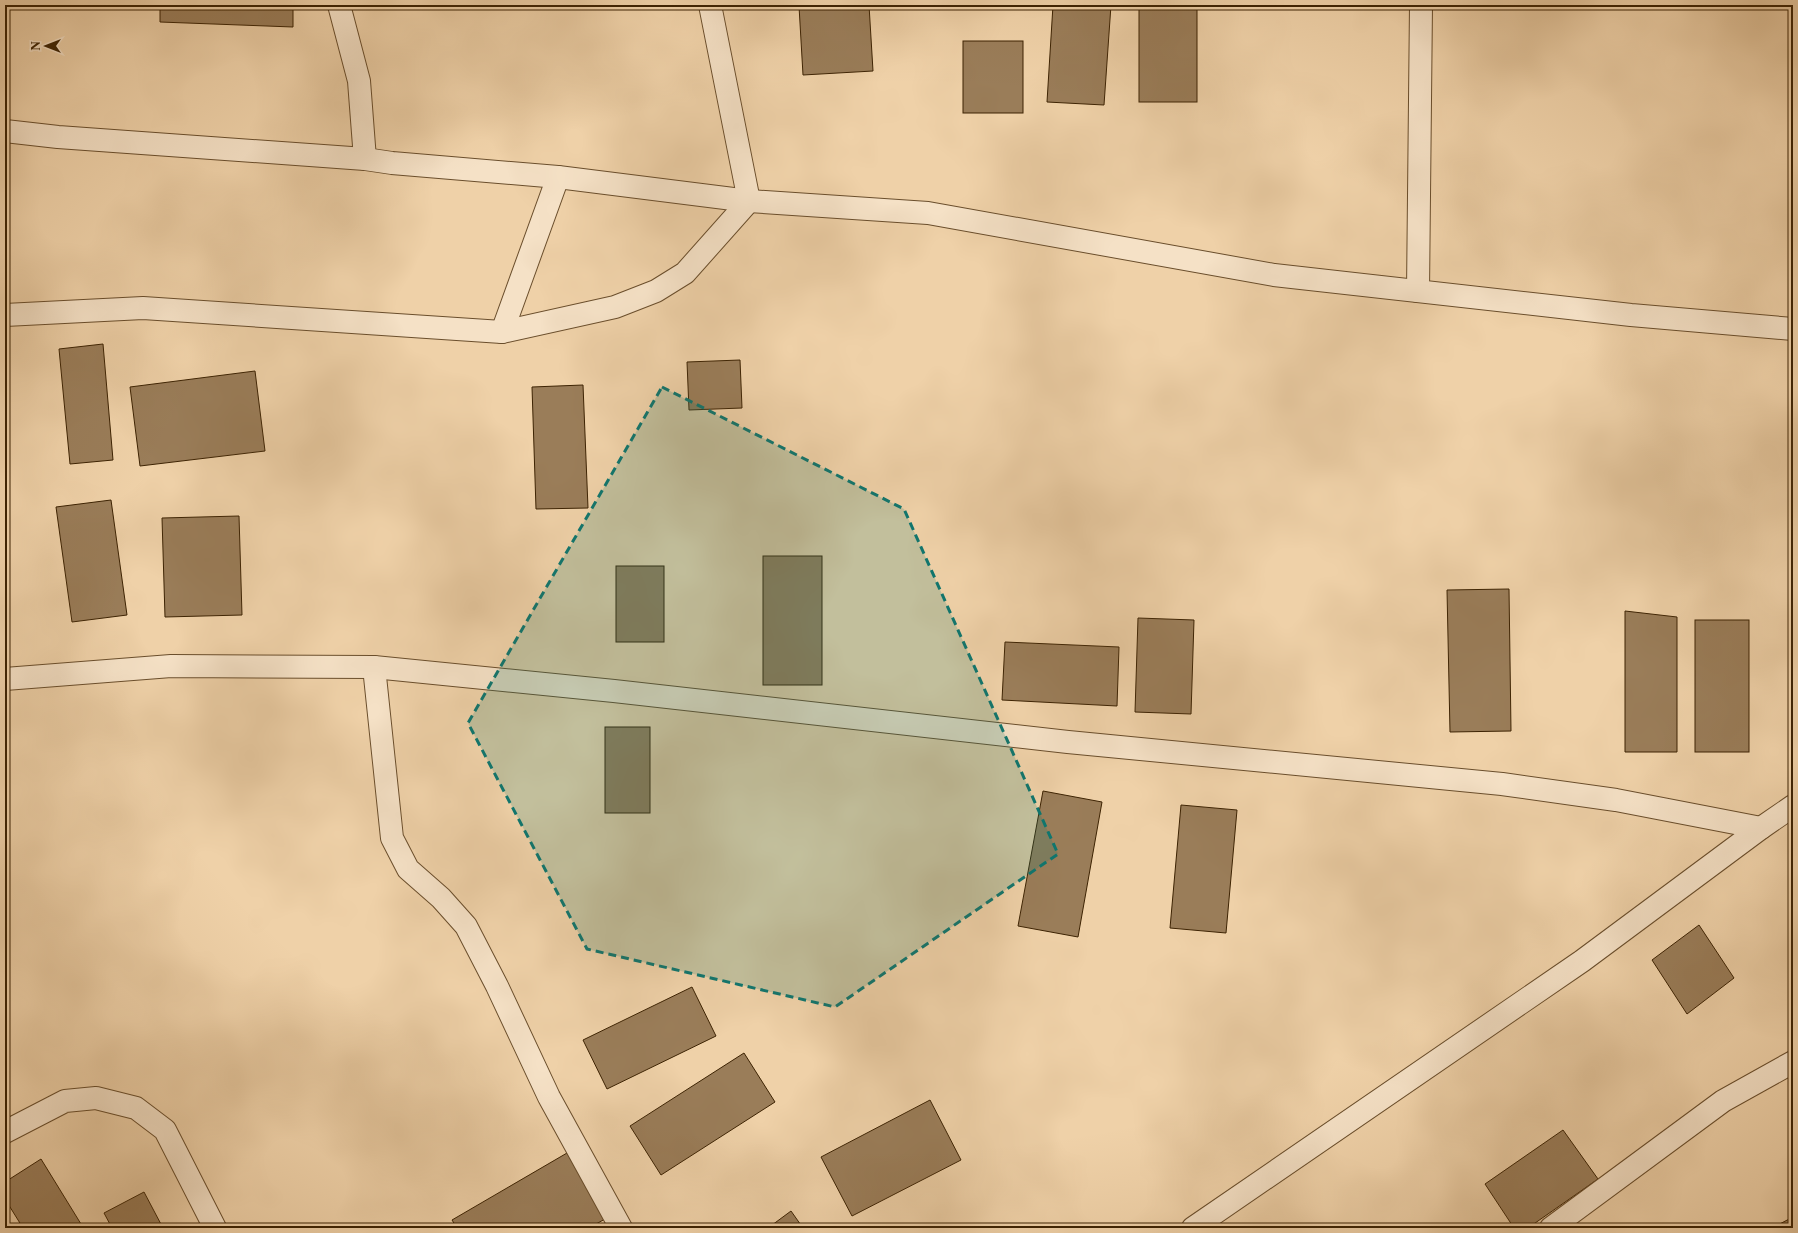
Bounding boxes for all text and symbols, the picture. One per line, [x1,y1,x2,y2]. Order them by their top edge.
north arrow [26,26,66,66]
text: N [29,41,43,51]

